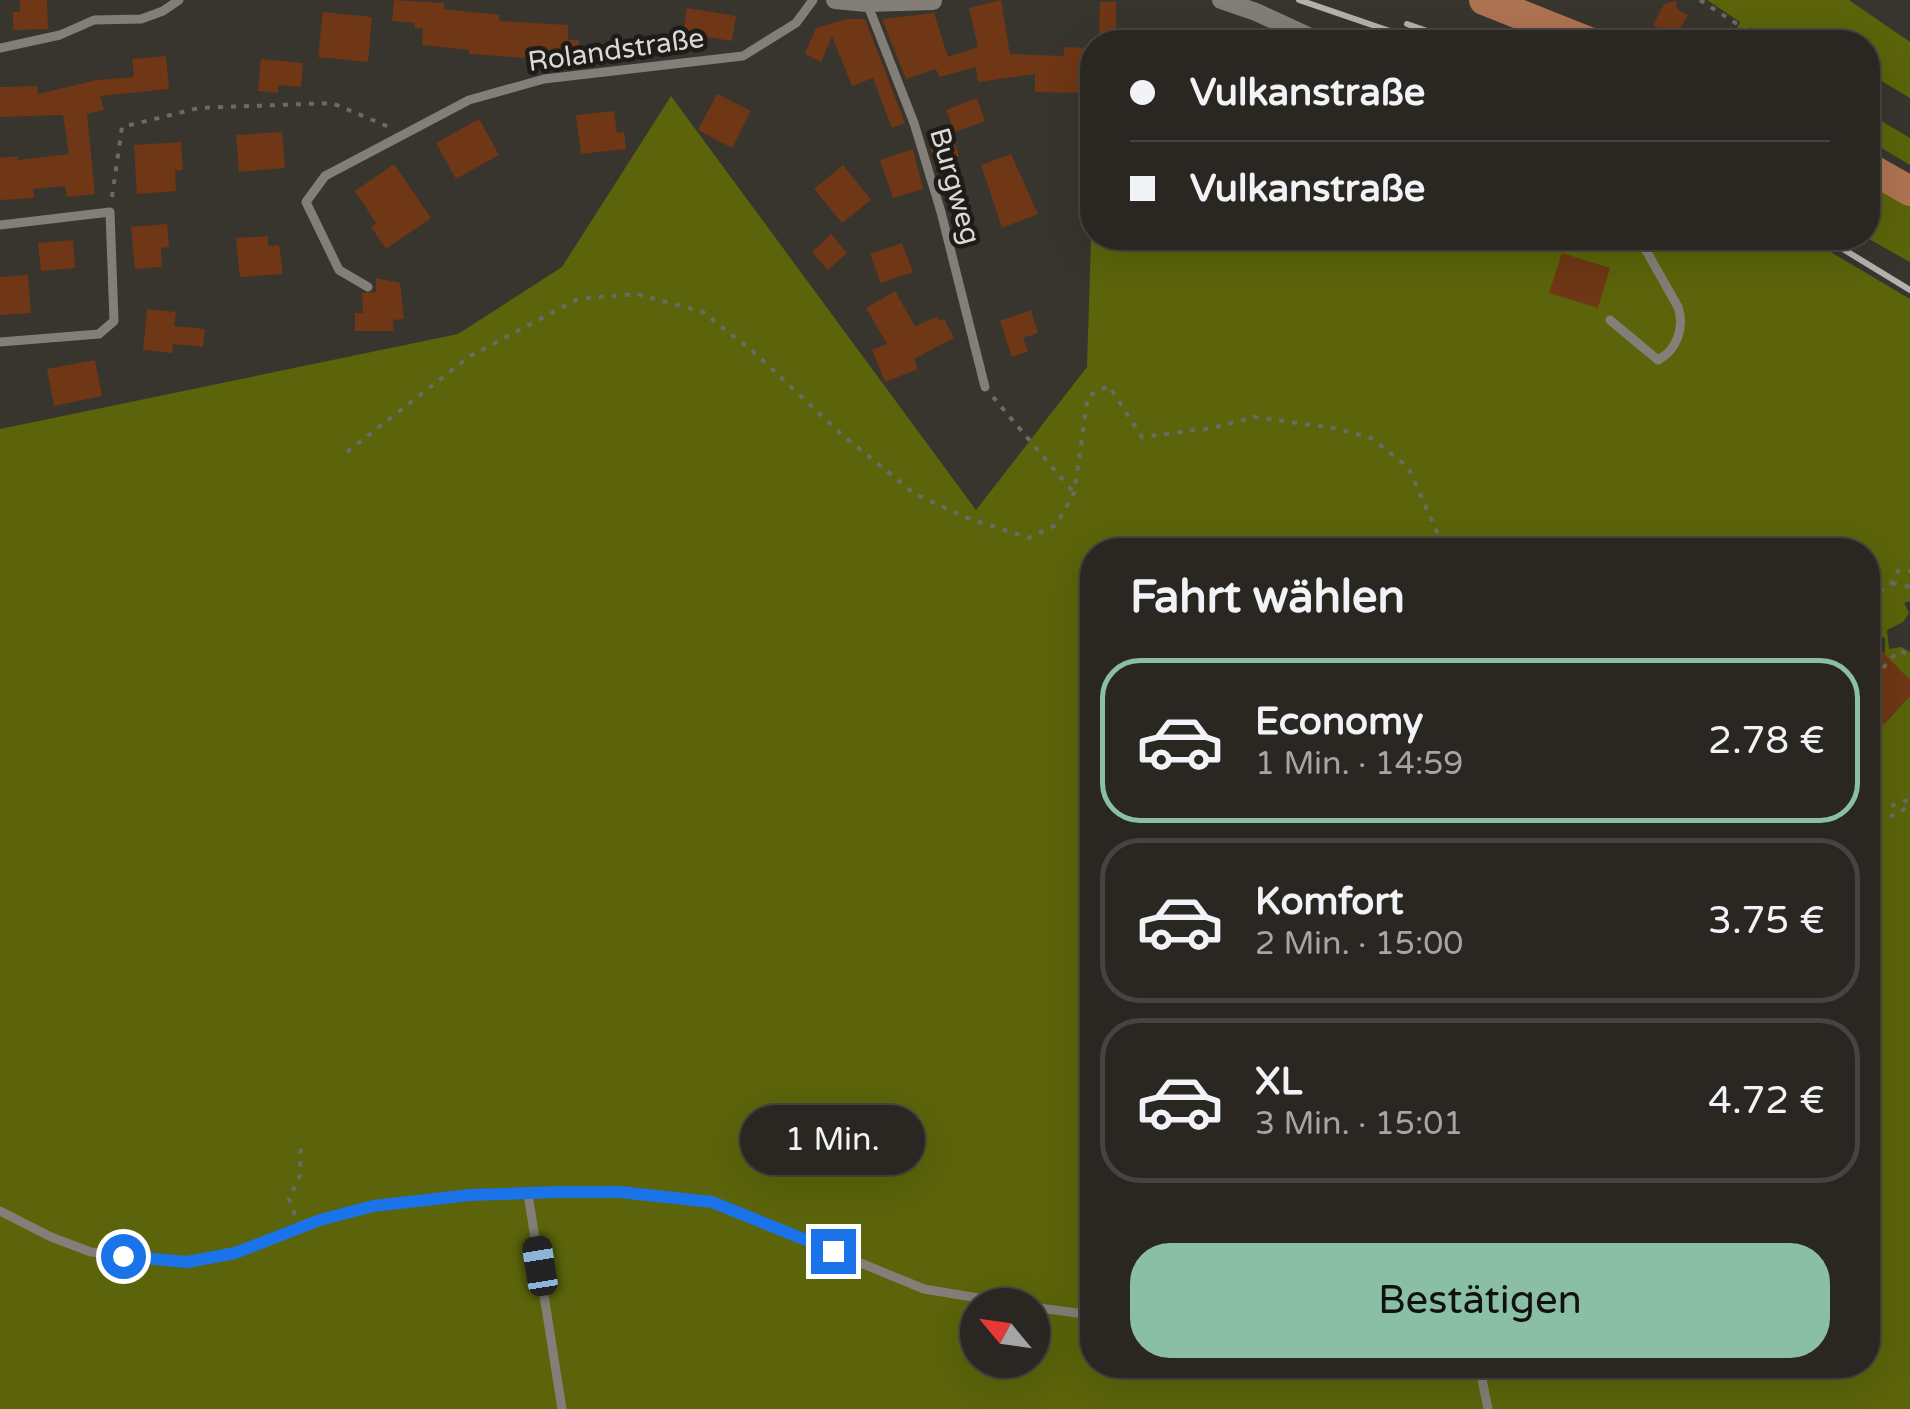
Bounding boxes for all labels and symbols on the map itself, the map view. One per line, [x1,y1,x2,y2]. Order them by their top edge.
street label: Rolandstraße [526,21,706,79]
street label: Burgweg [922,124,988,248]
callout: 1 Min. [740,1106,926,1176]
route end [811,1229,856,1274]
route start [101,1234,146,1279]
car [520,1234,560,1298]
north arrow [960,1288,1050,1378]

